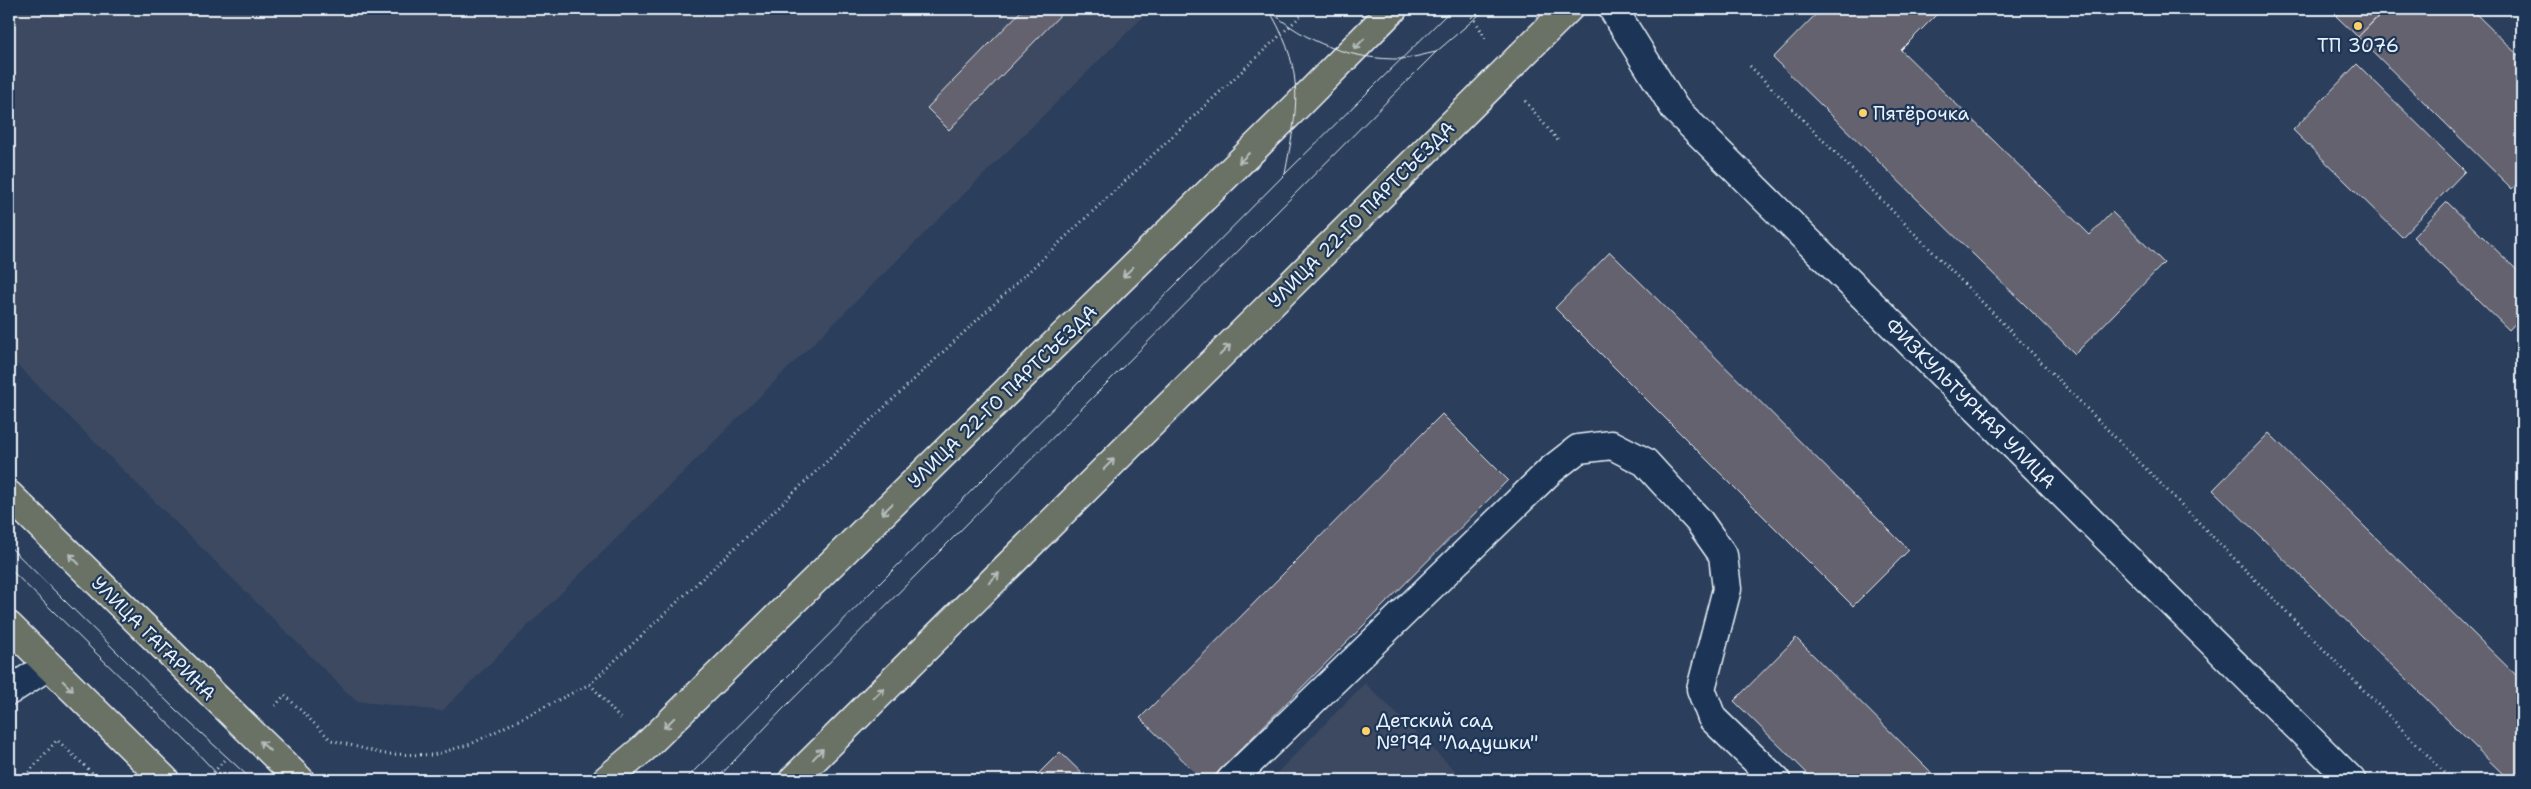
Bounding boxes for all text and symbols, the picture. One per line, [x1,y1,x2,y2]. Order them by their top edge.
marker: ТП 3076 [2352,20,2364,32]
place label: ТП 3076 [2317,33,2399,58]
one-way arrow [1353,37,1365,50]
place label: Пятёрочка [1873,101,1969,126]
marker: Пятёрочка [1857,107,1869,119]
street label: УЛИЦА 22-ГО ПАРТСЪЕЗДА [1263,115,1460,313]
one-way arrow [1238,152,1250,164]
one-way arrow [1122,266,1134,278]
street label: УЛИЦА 22-ГО ПАРТСЪЕЗДА [902,299,1103,494]
street label: ФИЗКУЛЬТУРНАЯ УЛИЦА [1880,313,2061,494]
one-way arrow [1219,343,1231,356]
one-way arrow [1103,458,1116,470]
one-way arrow [881,503,894,515]
one-way arrow [68,553,80,565]
street label: УЛИЦА ГАГАРИНА [86,571,221,706]
one-way arrow [988,572,1000,585]
one-way arrow [62,679,74,692]
one-way arrow [872,687,885,699]
place label: Детский сад №194 "Ладушки" [1376,708,1539,755]
one-way arrow [663,717,675,730]
marker: Детский сад №194 "Ладушки" [1360,725,1372,737]
one-way arrow [259,740,271,752]
one-way arrow [812,748,824,760]

